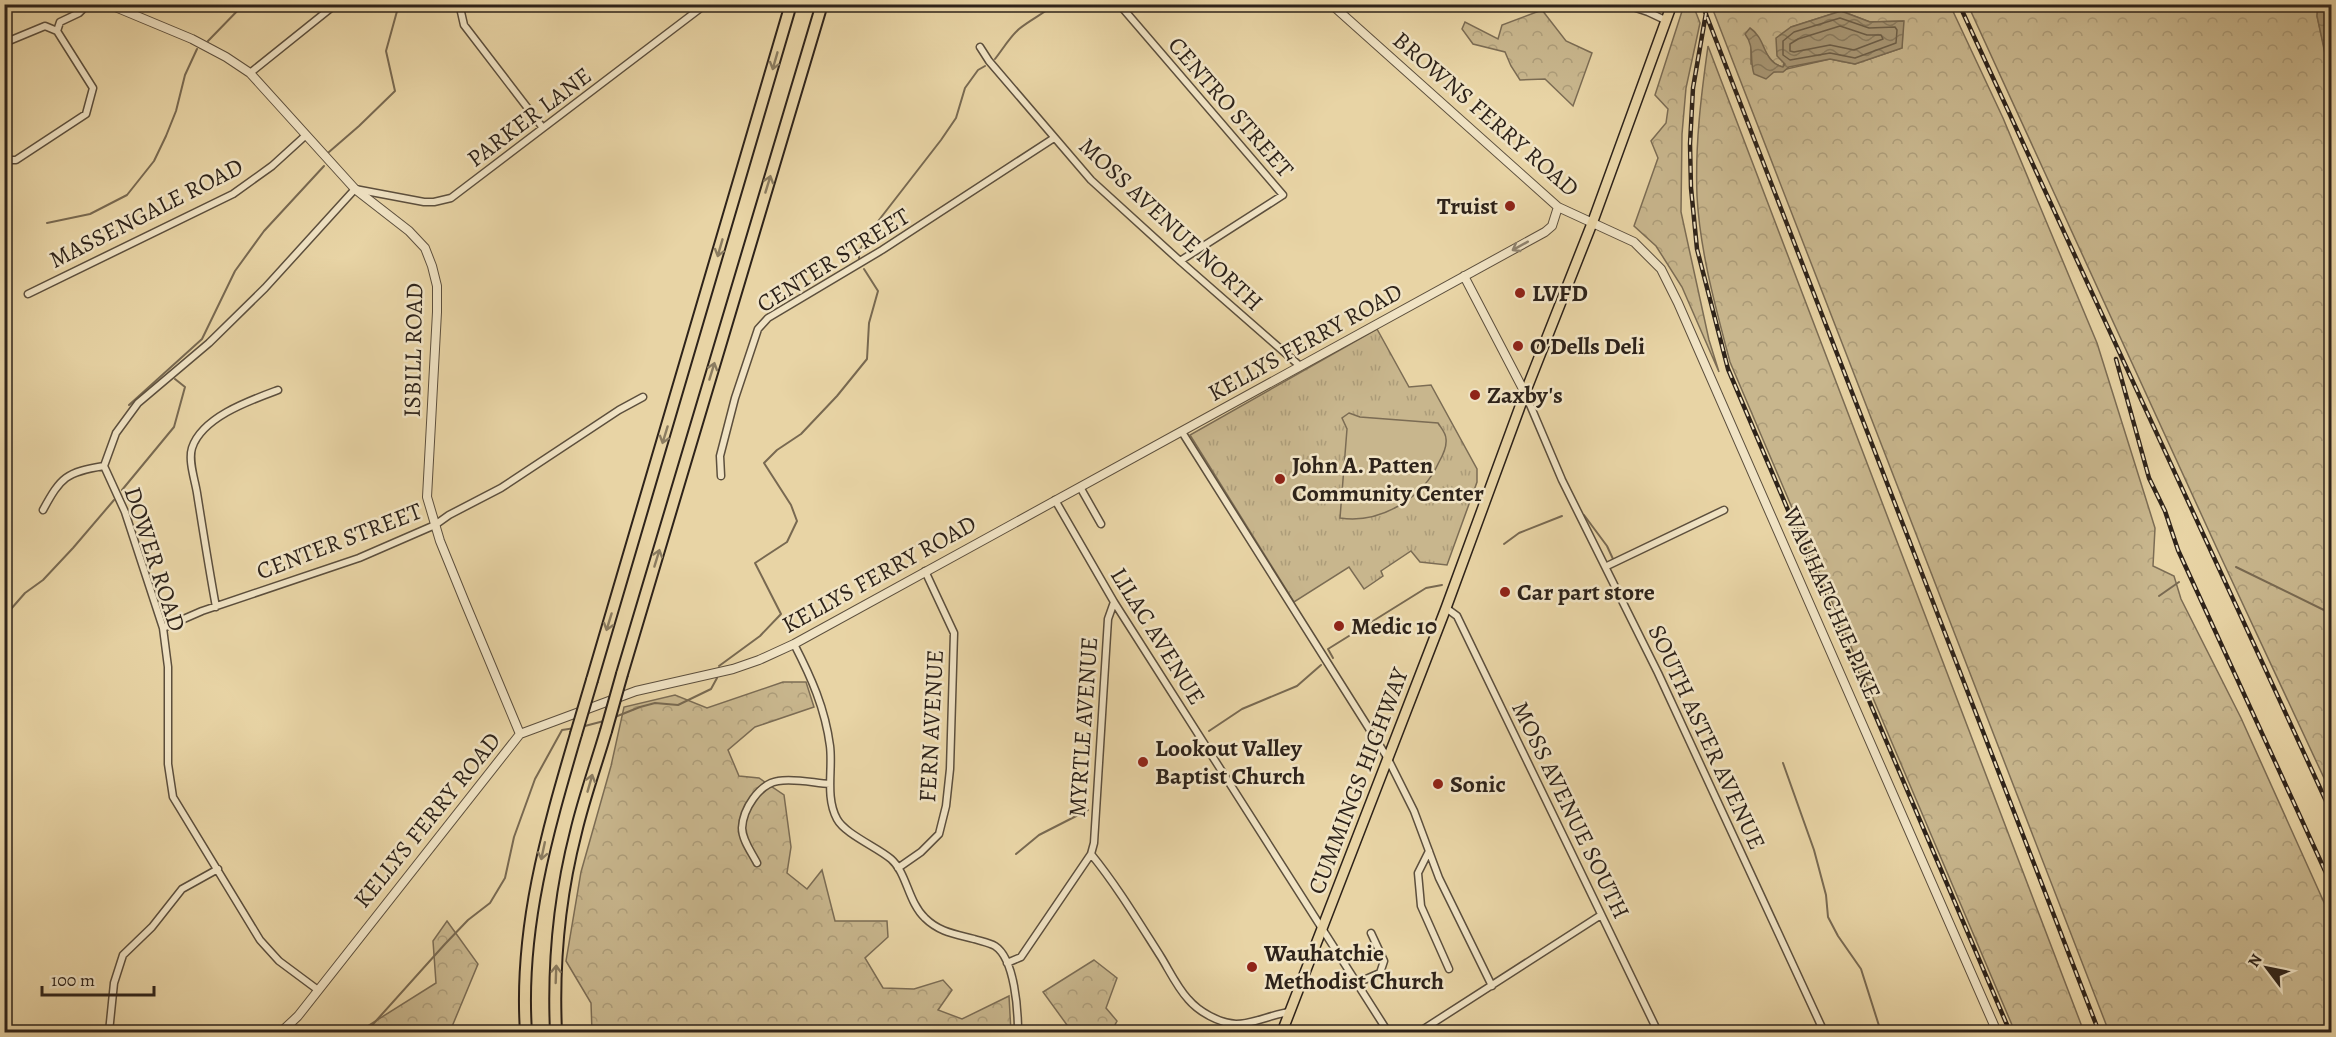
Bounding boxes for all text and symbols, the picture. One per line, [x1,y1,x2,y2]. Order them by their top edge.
street label: BROWNS FERRY ROAD [1386,24,1586,204]
street label: CENTRO STREET [1161,30,1301,184]
one-way arrow [769,51,780,70]
street label: PARKER LANE [460,60,598,174]
street label: MOSS AVENUE NORTH [1072,130,1270,318]
street label: MASSENGALE ROAD [44,150,248,276]
one-way arrow [763,175,774,194]
place label: Truist [1437,190,1498,222]
marker: Truist [1503,199,1517,213]
street label: CENTER STREET [750,200,916,320]
one-way arrow [714,238,725,257]
one-way arrow [1512,240,1529,252]
street label: KELLYS FERRY ROAD [1202,275,1408,409]
place label: LVFD [1532,277,1588,309]
street label: ISBILL ROAD [396,282,430,418]
marker: LVFD [1513,286,1527,300]
place label: O'Dells Deli [1530,330,1645,362]
marker: O'Dells Deli [1511,339,1525,353]
one-way arrow [707,362,718,381]
place label: Zaxby's [1487,379,1563,411]
marker: Zaxby's [1468,388,1482,402]
one-way arrow [659,425,670,444]
place label: John A. Patten Community Center [1292,449,1484,509]
marker: John A. Patten Community Center [1273,472,1287,486]
street label: DOWER ROAD [117,483,193,635]
street label: CENTER STREET [252,495,426,587]
street label: WAUHATCHIE PIKE [1775,501,1889,704]
street label: KELLYS FERRY ROAD [776,507,982,641]
one-way arrow [652,549,663,568]
street label: LILAC AVENUE [1103,561,1213,711]
place label: Car part store [1517,576,1655,608]
marker: Car part store [1498,585,1512,599]
place label: Medic 10 [1351,610,1437,642]
one-way arrow [603,612,614,631]
marker: Medic 10 [1332,619,1346,633]
street label: SOUTH ASTER AVENUE [1641,619,1773,855]
street label: MYRTLE AVENUE [1061,636,1105,818]
street label: FERN AVENUE [911,649,951,803]
street label: CUMMINGS HIGHWAY [1300,662,1416,899]
street label: MOSS AVENUE SOUTH [1504,696,1638,924]
street label: KELLYS FERRY ROAD [346,725,508,915]
place label: Lookout Valley Baptist Church [1155,732,1305,792]
marker: Lookout Valley Baptist Church [1136,755,1150,769]
place label: Sonic [1450,768,1506,800]
one-way arrow [585,774,596,793]
marker: Sonic [1431,777,1445,791]
one-way arrow [537,840,548,860]
place label: Wauhatchie Methodist Church [1263,937,1444,997]
north arrow [2237,938,2297,998]
text: N [2243,950,2268,971]
scale bar [42,959,154,997]
marker: Wauhatchie Methodist Church [1245,960,1259,974]
one-way arrow [550,965,561,985]
text: 100 m [51,968,95,992]

